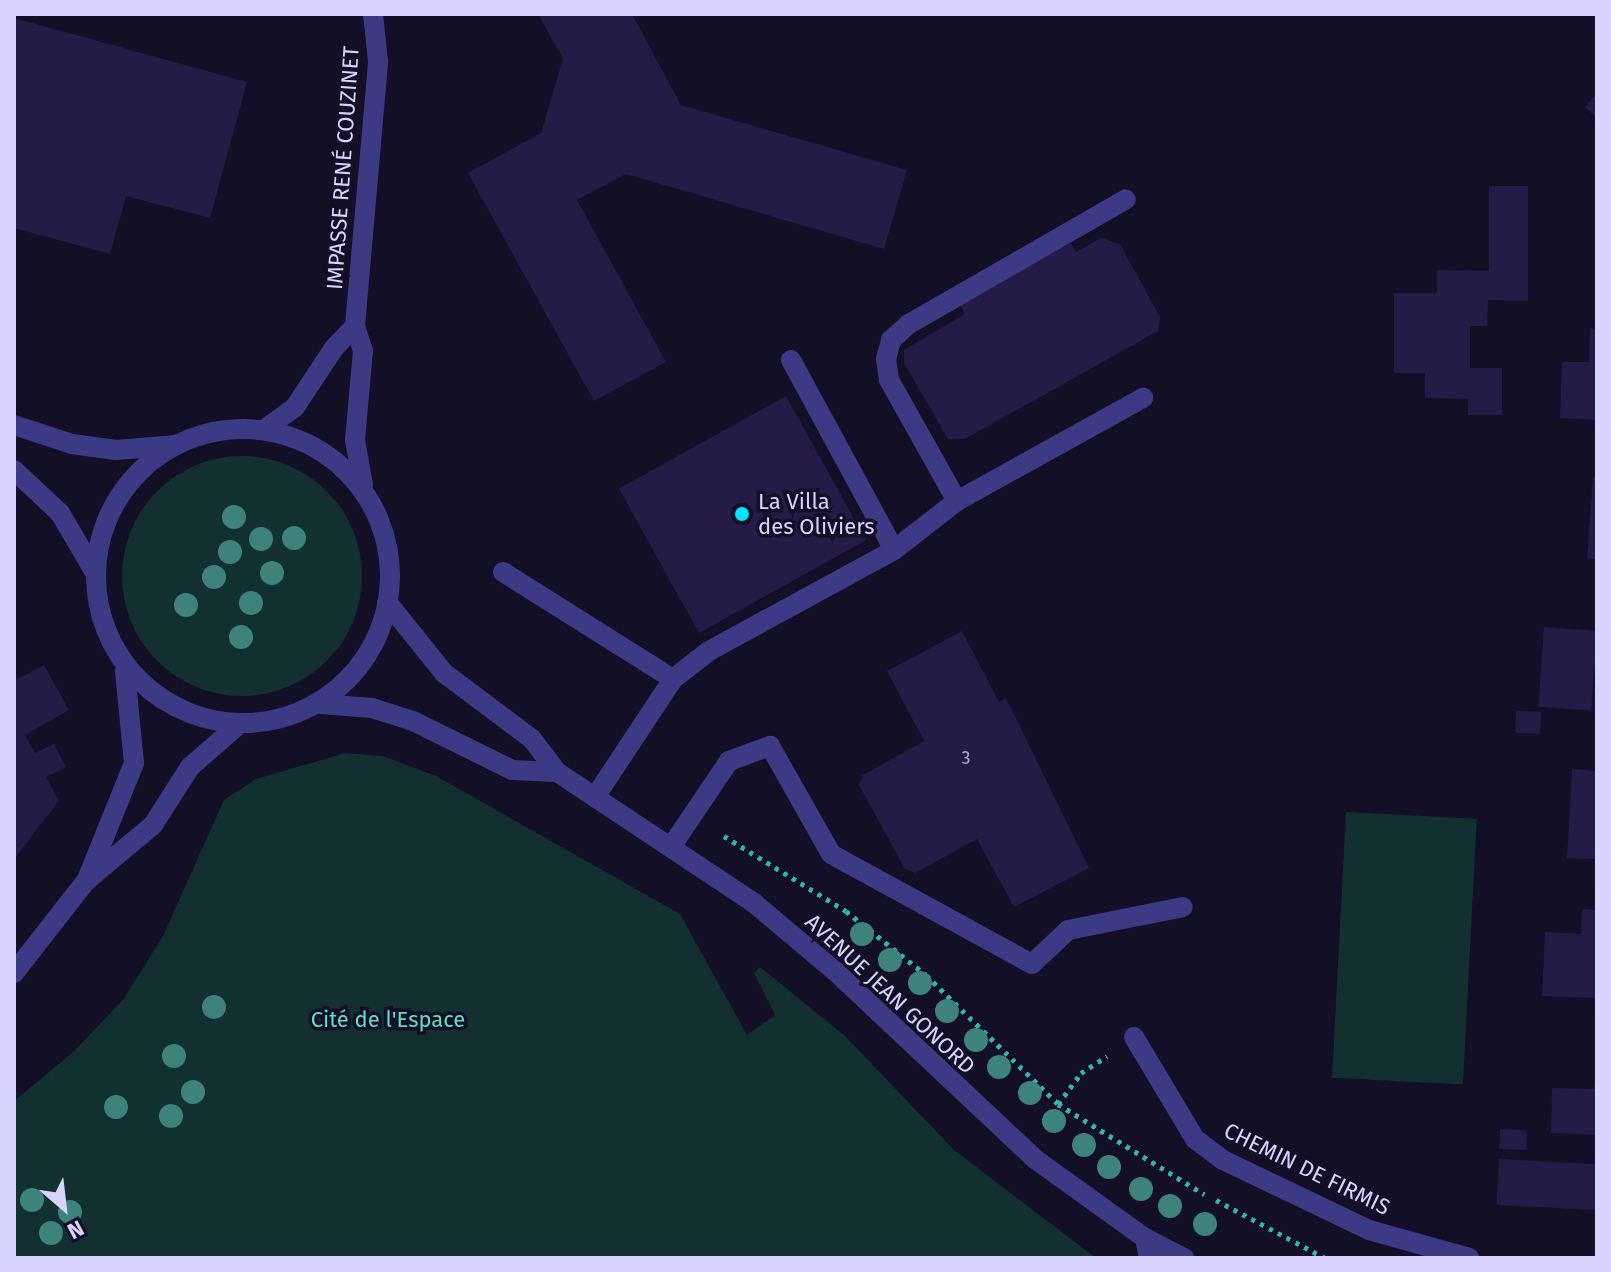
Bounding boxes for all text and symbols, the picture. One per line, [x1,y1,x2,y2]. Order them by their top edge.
street label: IMPASSE RENÉ COUZINET [321,45,365,291]
place label: La Villa des Oliviers [758,488,875,540]
marker: La Villa des Oliviers [733,505,751,523]
house number: 3 [962,747,970,769]
street label: AVENUE JEAN GONORD [800,909,980,1079]
park label: Cité de l'Espace [311,1007,465,1033]
street label: CHEMIN DE FIRMIS [1220,1117,1394,1221]
north arrow [24,1168,104,1248]
text: N [63,1214,88,1245]

